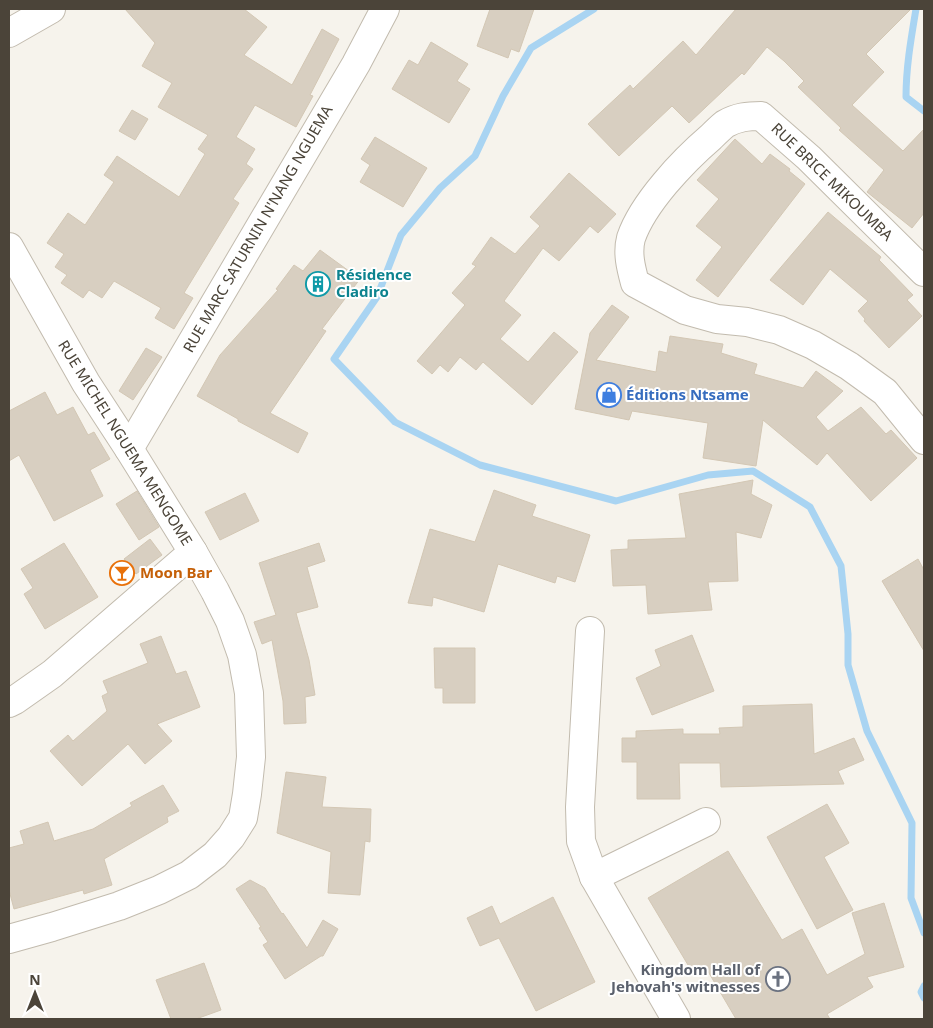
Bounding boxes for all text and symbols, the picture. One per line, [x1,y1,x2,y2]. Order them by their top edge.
street label: RUE MARC SATURNIN N'NANG NGUEMA [178,101,337,356]
street label: RUE BRICE MIKOUMBA [768,118,898,245]
place label: Résidence Cladiro [336,264,412,301]
building icon: Résidence Cladiro [305,271,331,297]
street label: RUE MICHEL NGUEMA MENGOME [54,336,198,549]
shop icon: Éditions Ntsame [596,382,622,408]
place label: Éditions Ntsame [626,384,749,404]
bar icon: Moon Bar [109,560,135,586]
place label: Moon Bar [140,562,213,582]
place label: Kingdom Hall of Jehovah's witnesses [609,959,761,996]
church icon: Kingdom Hall of Jehovah's witnesses [765,966,791,992]
north arrow [10,968,60,1018]
text: N [29,970,41,989]

